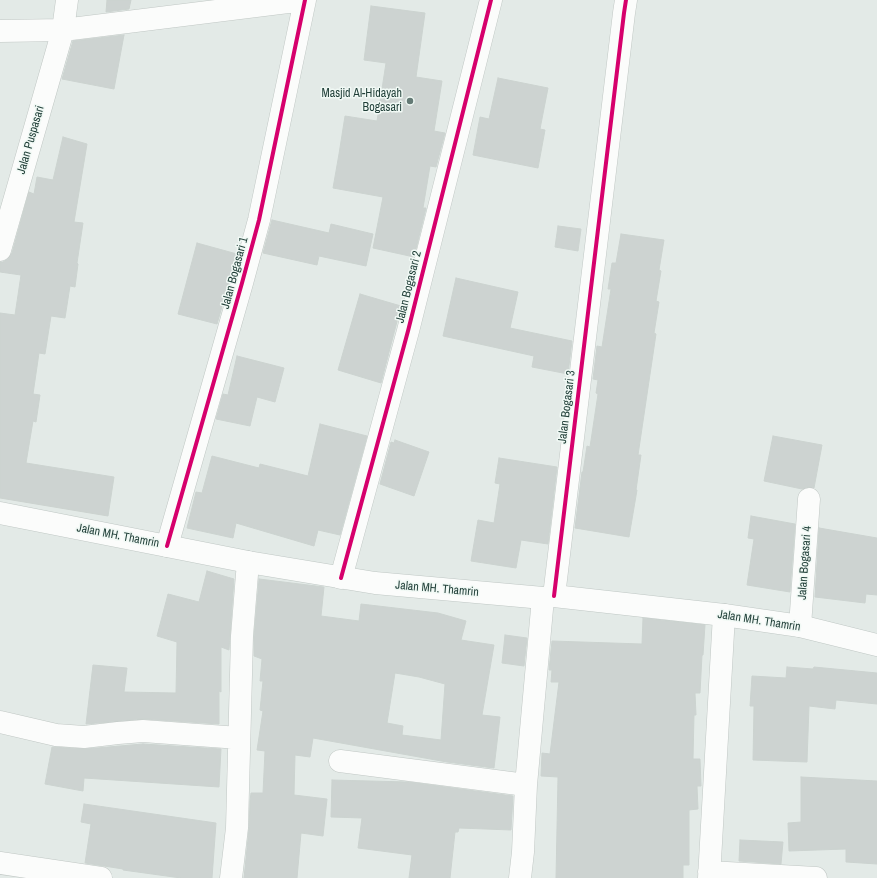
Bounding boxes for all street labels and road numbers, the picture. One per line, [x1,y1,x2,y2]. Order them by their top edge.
street label: Jalan Puspasari [14,104,48,176]
street label: Jalan Bogasari 1 [218,235,252,311]
street label: Jalan Bogasari 2 [393,249,425,325]
street label: Jalan Bogasari 3 [555,369,579,445]
street label: Jalan MH. Thamrin [76,521,160,551]
street label: Jalan Bogasari 4 [795,526,815,600]
street label: Jalan MH. Thamrin [395,578,479,600]
street label: Jalan MH. Thamrin [717,607,801,635]

